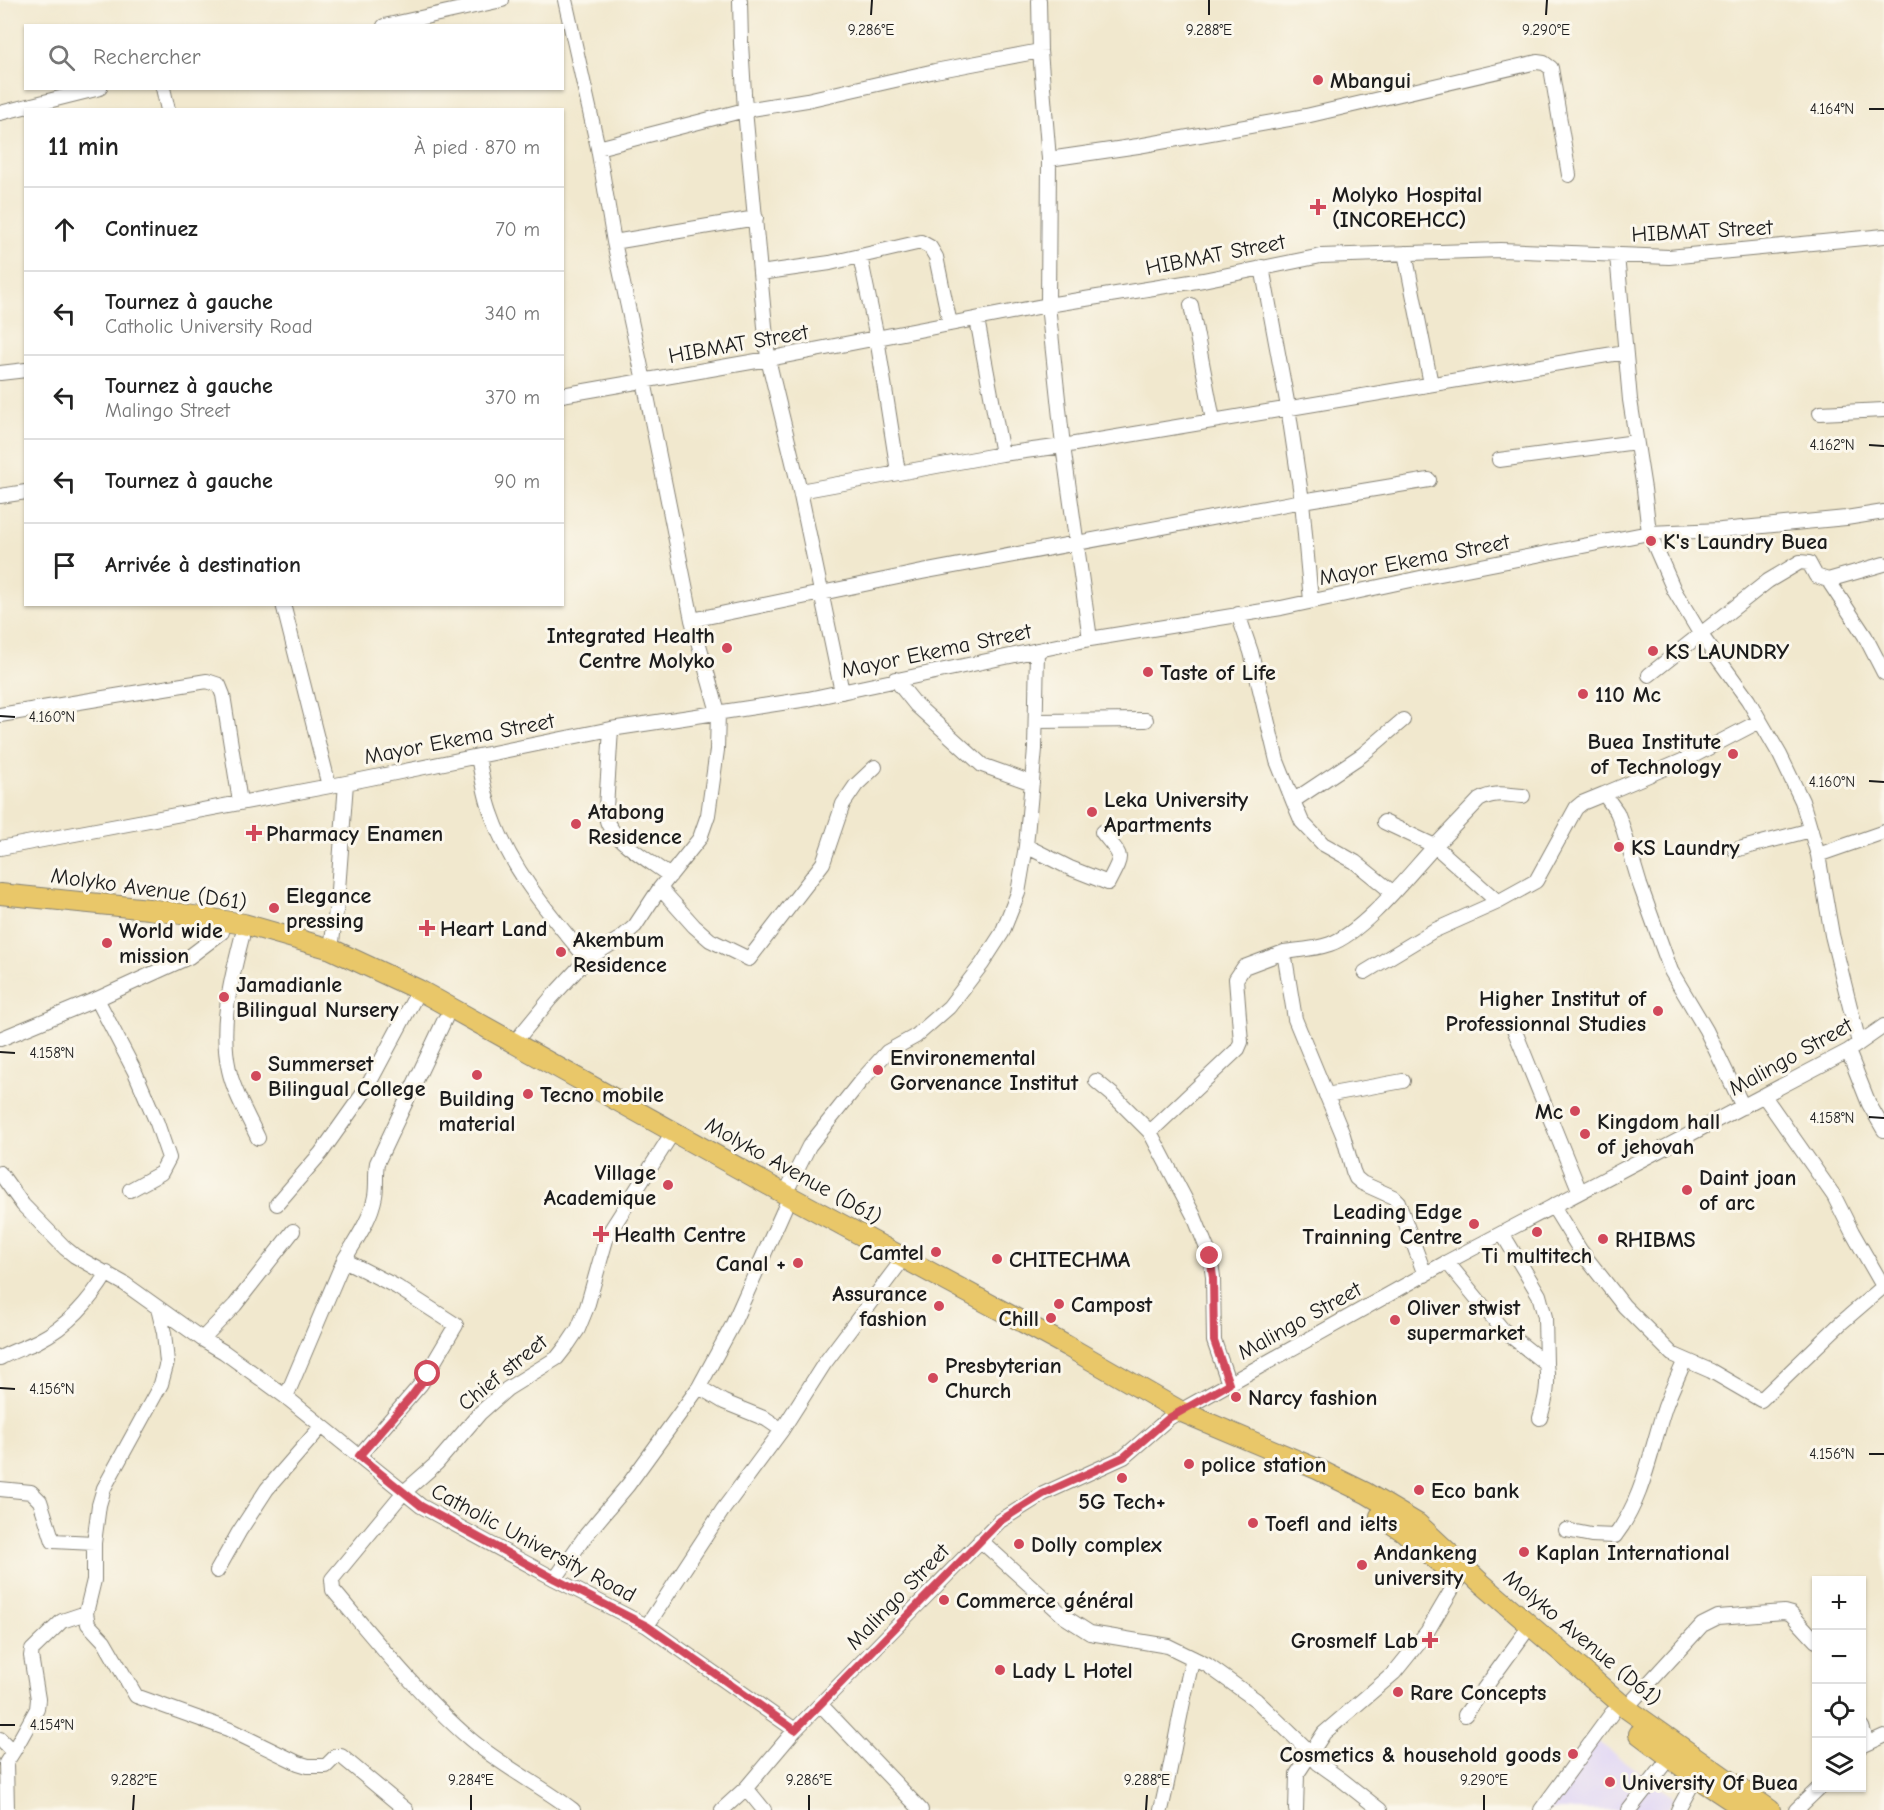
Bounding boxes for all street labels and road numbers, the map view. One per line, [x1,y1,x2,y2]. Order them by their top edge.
street label: HIBMAT Street [1631,214,1774,248]
street label: HIBMAT Street [1143,229,1288,281]
street label: HIBMAT Street [666,319,811,369]
street label: Mayor Ekema Street [1317,529,1512,591]
street label: Mayor Ekema Street [839,618,1034,684]
street label: Mayor Ekema Street [362,708,557,770]
street label: Molyko Avenue (D61) [49,862,249,916]
street label: Malingo Street [1724,1012,1858,1102]
street label: Molyko Avenue (D61) [701,1112,886,1230]
street label: Malingo Street [1233,1276,1367,1366]
street label: Chief street [453,1329,553,1417]
street label: Catholic University Road [427,1478,640,1608]
street label: Malingo Street [841,1538,955,1655]
street label: Molyko Avenue (D61) [1498,1564,1667,1711]

